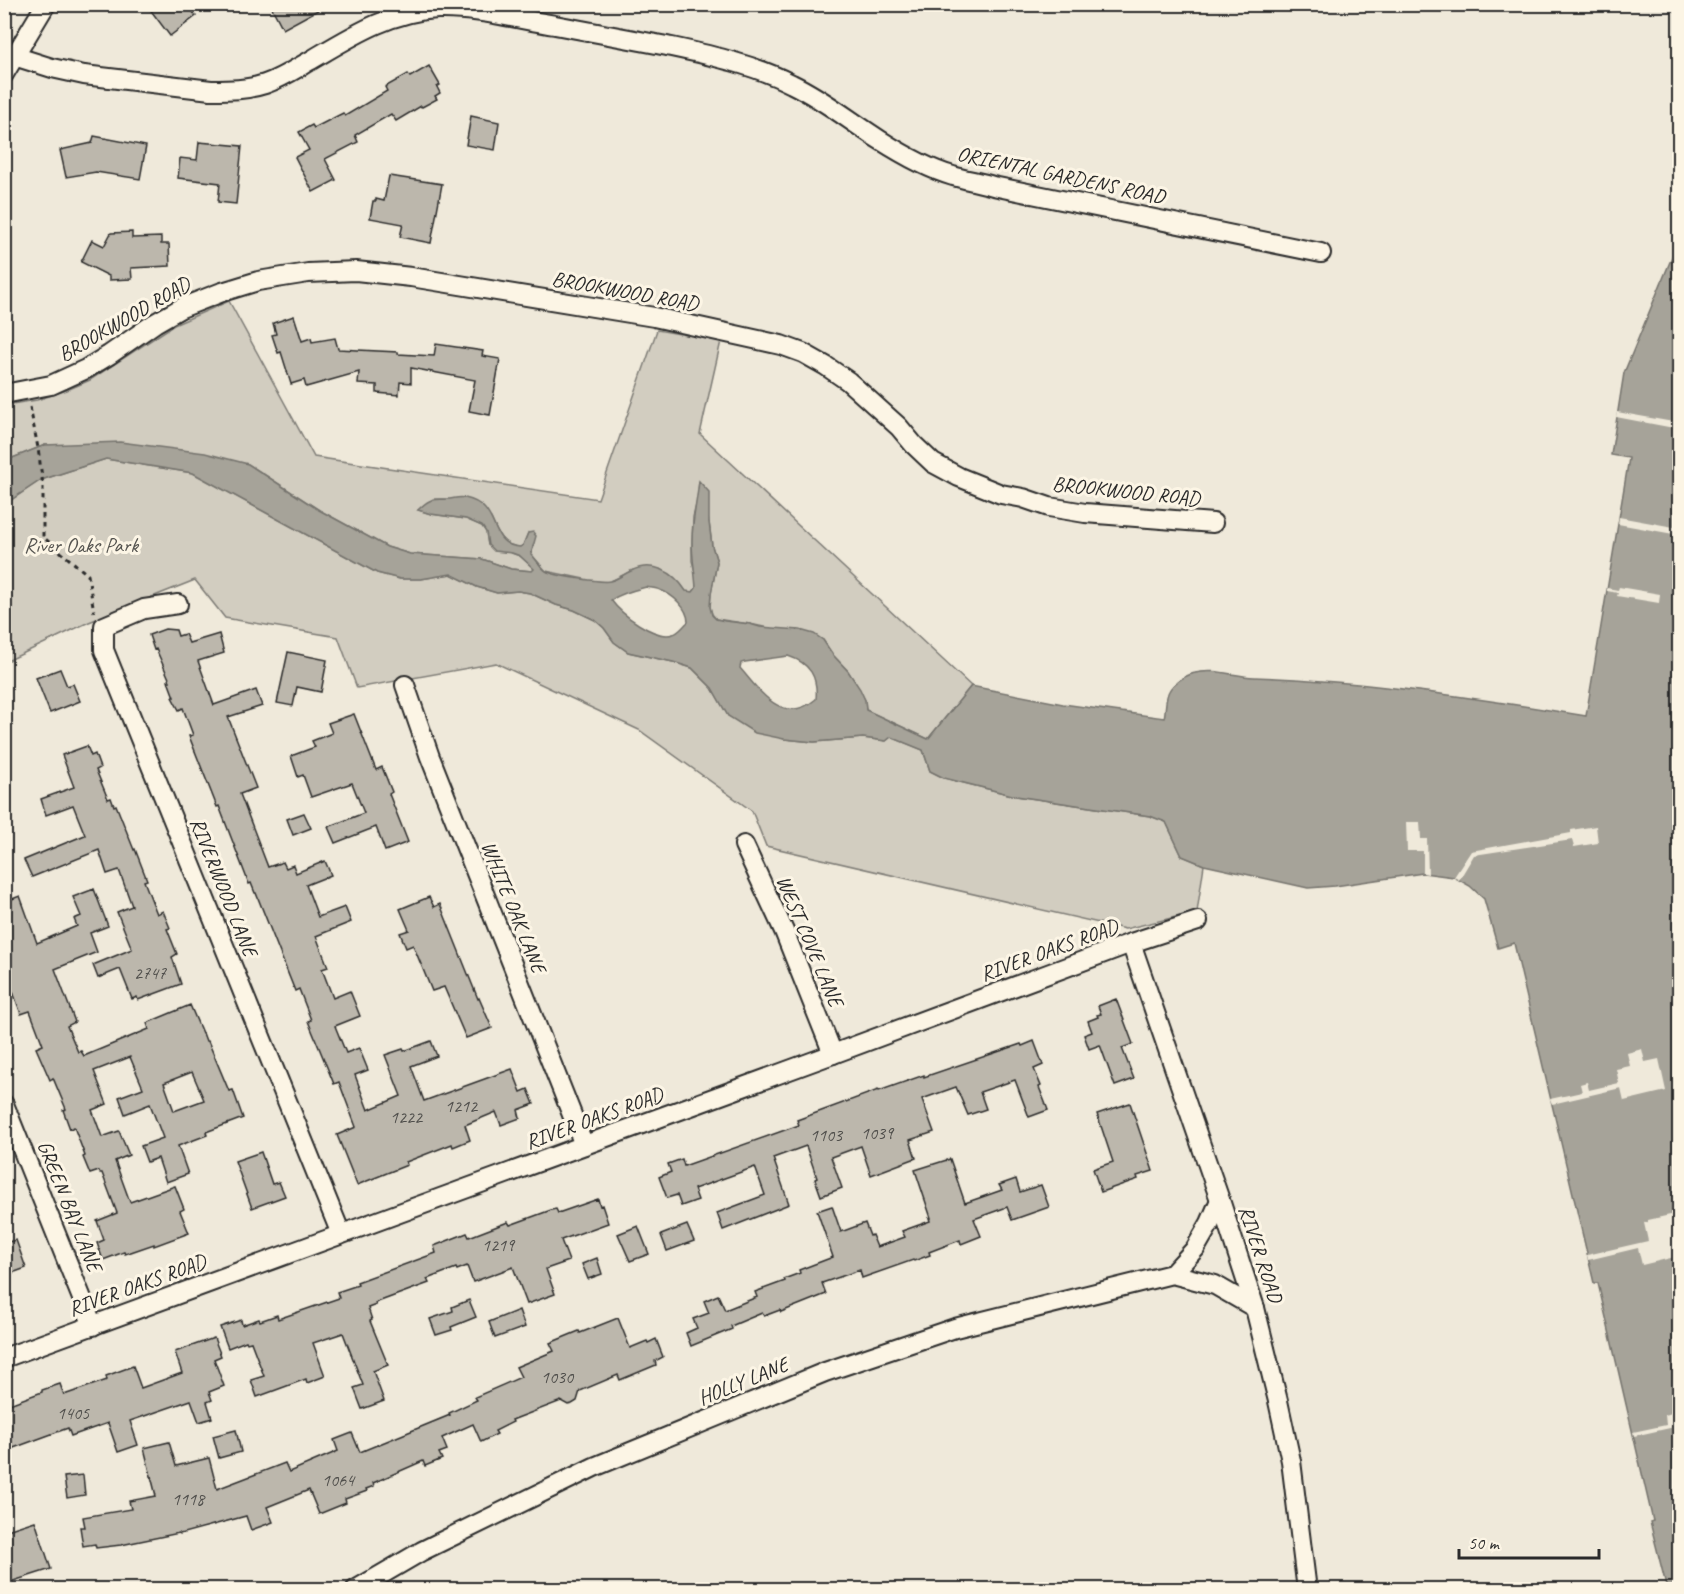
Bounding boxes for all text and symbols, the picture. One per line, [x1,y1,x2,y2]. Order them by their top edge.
street label: ORIENTAL GARDENS ROAD [955,140,1169,210]
street label: BROOKWOOD ROAD [550,265,702,317]
street label: BROOKWOOD ROAD [53,270,196,367]
street label: BROOKWOOD ROAD [1051,470,1203,512]
park label: River Oaks Park [24,532,139,558]
street label: RIVERWOOD LANE [184,814,265,963]
street label: WHITE OAK LANE [476,837,553,979]
street label: WEST COVE LANE [771,871,850,1013]
street label: RIVER OAKS ROAD [977,912,1123,987]
house number: 2747 [134,962,167,984]
street label: RIVER OAKS ROAD [522,1080,668,1155]
house number: 1212 [445,1095,479,1117]
house number: 1222 [390,1106,424,1128]
house number: 1039 [861,1122,895,1144]
house number: 1103 [810,1124,844,1146]
street label: GREEN BAY LANE [32,1137,109,1278]
street label: RIVER ROAD [1233,1202,1289,1307]
house number: 1219 [482,1234,516,1256]
street label: RIVER OAKS ROAD [65,1247,211,1322]
street label: HOLLY LANE [694,1350,794,1411]
house number: 1030 [541,1366,575,1388]
house number: 1405 [57,1402,90,1424]
house number: 1064 [322,1469,356,1491]
house number: 1118 [172,1488,206,1510]
scale bar [1459,1522,1598,1560]
text: 50 m [1468,1532,1501,1554]

